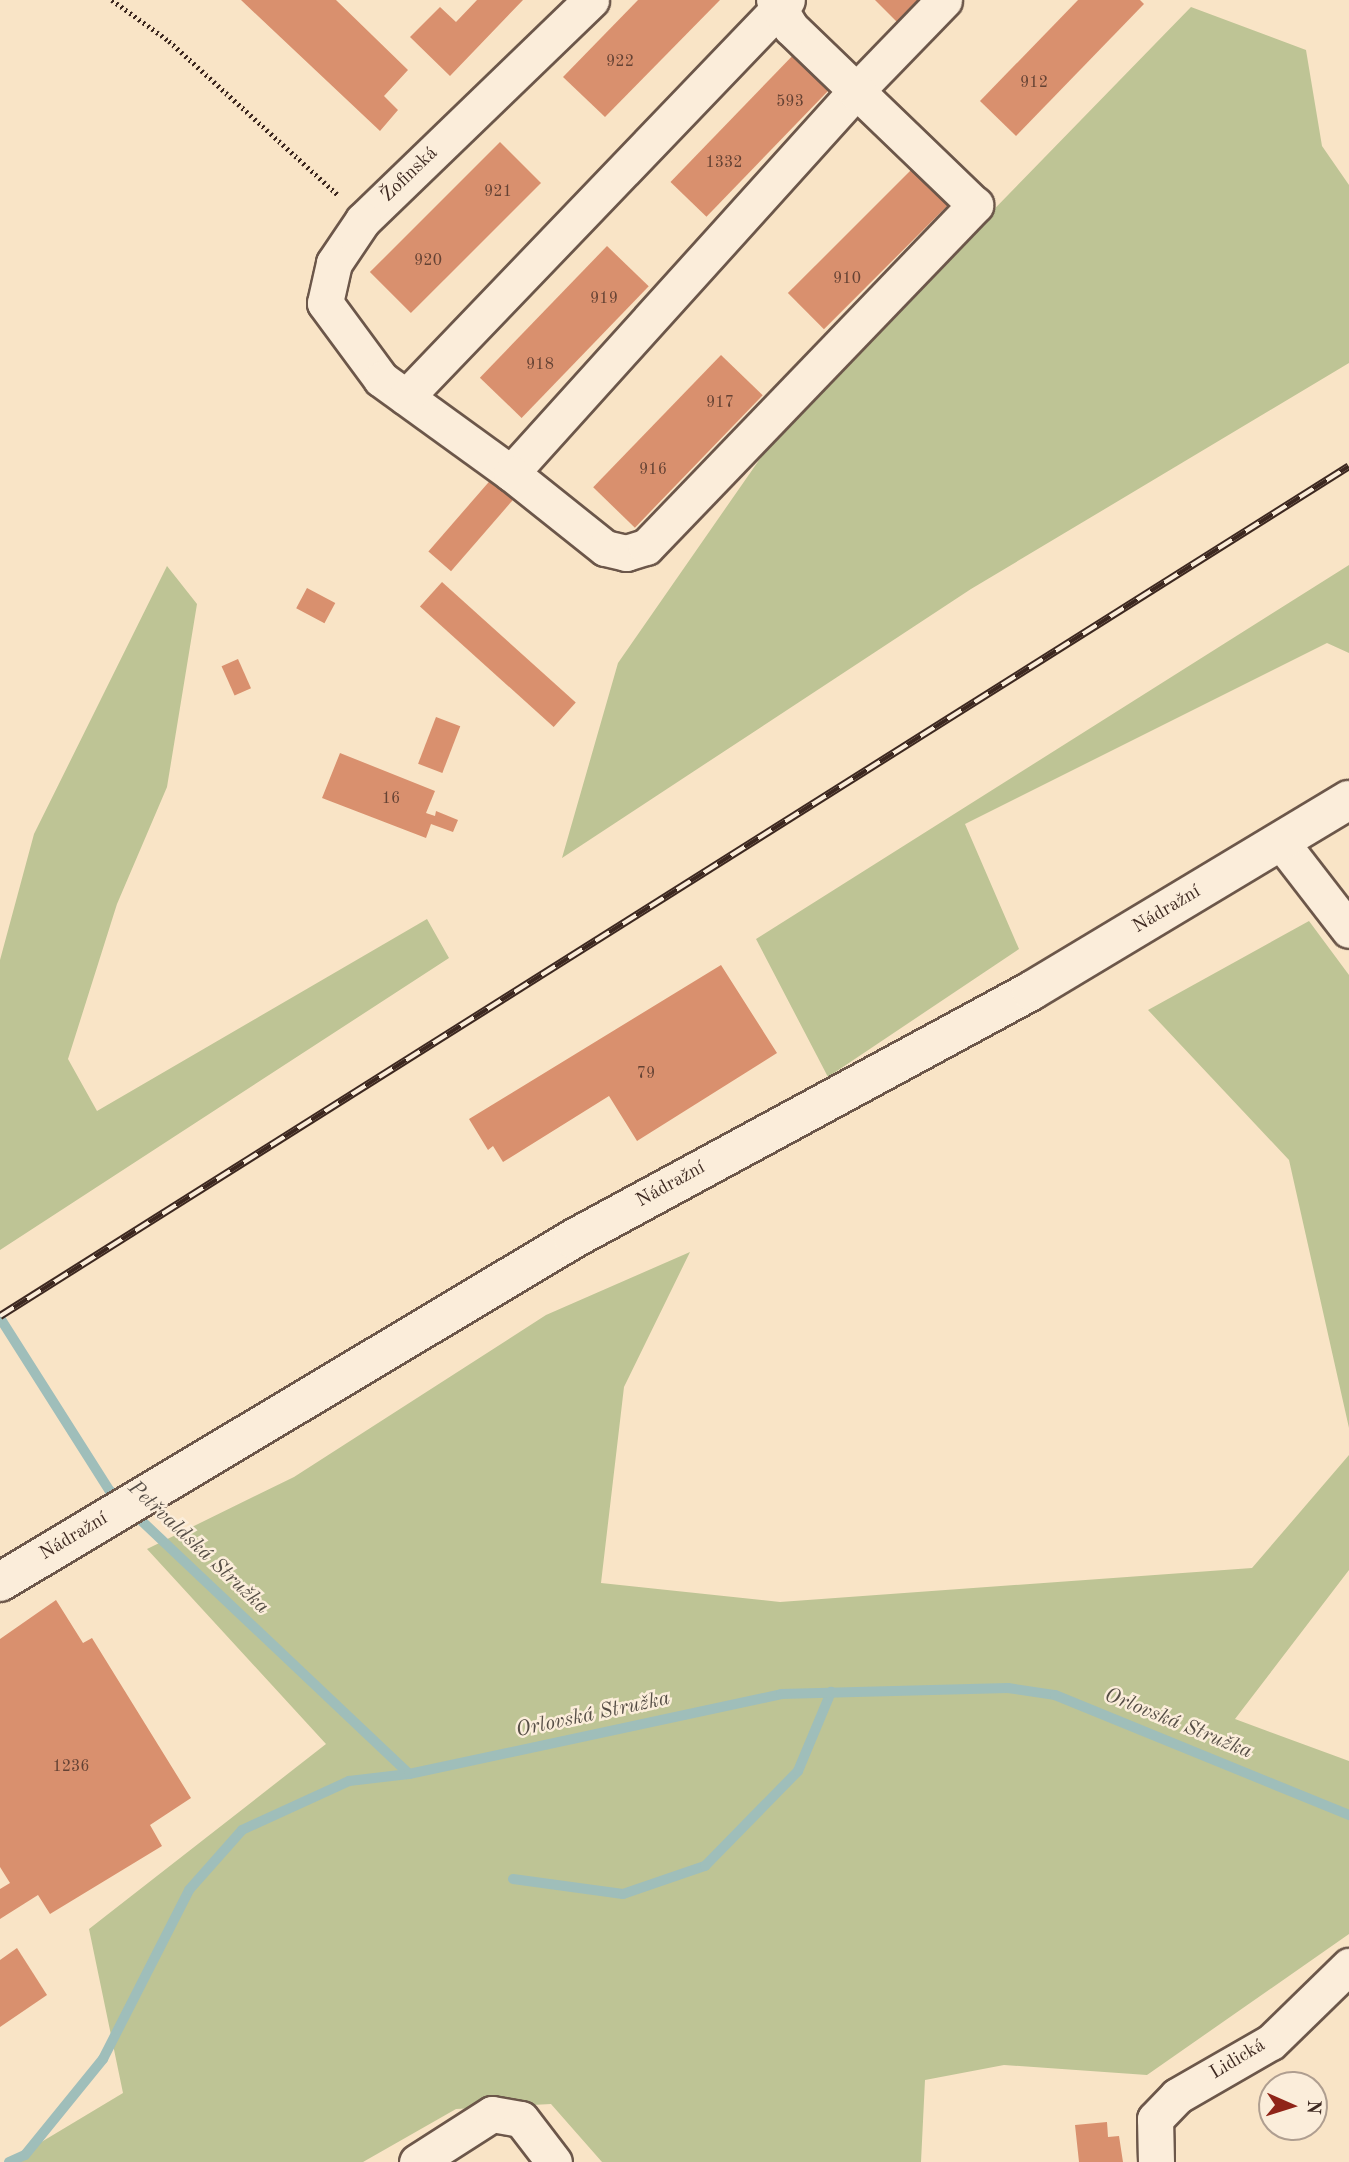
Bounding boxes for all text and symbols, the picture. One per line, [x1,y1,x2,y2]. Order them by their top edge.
house number: 922 [606,52,634,72]
house number: 912 [1020,73,1048,93]
house number: 593 [776,92,804,112]
street label: Žofinská [377,143,443,207]
house number: 1332 [705,153,743,173]
house number: 921 [484,182,512,202]
house number: 920 [414,251,442,271]
house number: 910 [833,269,861,289]
house number: 919 [590,289,618,309]
house number: 918 [526,355,554,375]
house number: 917 [706,393,734,413]
house number: 916 [639,460,667,480]
house number: 16 [382,789,400,809]
street label: Nádražní [1129,881,1205,939]
house number: 79 [637,1064,655,1084]
street label: Nádražní [633,1157,709,1213]
water label: Petřvaldská Stružka [122,1476,274,1620]
street label: Nádražní [36,1508,112,1566]
water label: Orlovská Stružka [1100,1683,1256,1765]
water label: Orlovská Stružka [514,1686,672,1744]
house number: 1236 [52,1757,90,1777]
street label: Lidická [1206,2035,1270,2085]
north arrow [1258,2071,1328,2141]
text: N [1303,2099,1322,2115]

